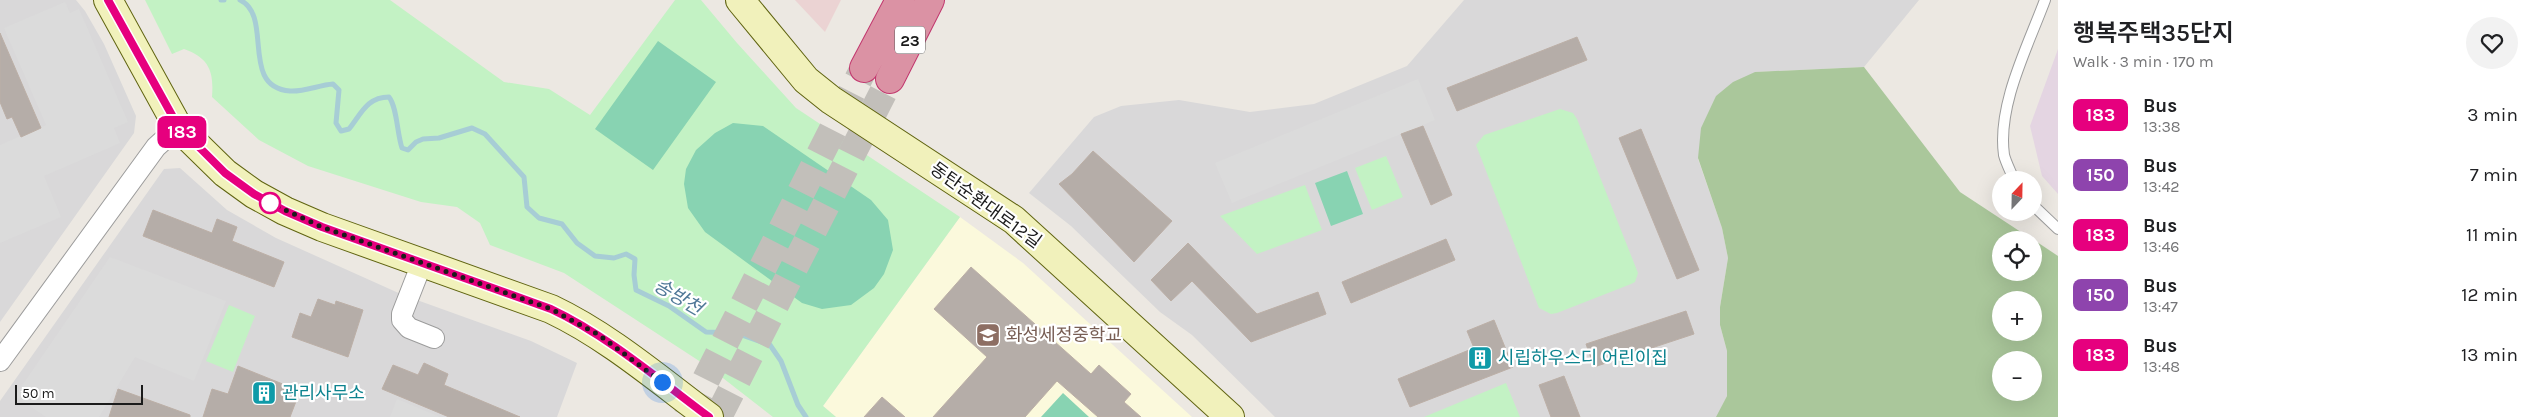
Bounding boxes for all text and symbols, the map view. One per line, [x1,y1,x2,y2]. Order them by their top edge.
button: heart [2466,17,2518,69]
text: 행복주택35단지 [2073,19,2234,47]
road number: 23 [895,26,925,54]
text: Walk · 3 min · 170 m [2073,52,2214,71]
text: Bus [2143,95,2177,117]
text: 183 [2086,104,2115,126]
text: 3 min [2467,104,2518,126]
line badge: 183 [153,116,211,148]
text: 13:38 [2143,117,2181,136]
text: 183 [167,121,197,143]
text: Bus [2143,155,2177,177]
street label: 동탄순환대로12길 [926,157,1046,253]
text: 150 [2086,164,2115,186]
text: 7 min [2470,164,2518,186]
north arrow [1992,171,2042,221]
map controls [1992,171,2042,401]
text: 13:42 [2143,177,2180,196]
unlabelled marker [259,192,281,214]
text: Bus [2143,215,2177,237]
text: 183 [2086,224,2115,246]
text: 11 min [2466,224,2518,246]
button: locate [1992,231,2042,281]
text: 13:46 [2143,237,2180,256]
water label: 송방천 [650,274,707,321]
text: Bus [2143,275,2177,297]
text: 150 [2086,284,2115,306]
text: 12 min [2461,284,2518,306]
button: + [1992,291,2042,341]
text: 13:47 [2143,297,2178,316]
school or university icon: 화성세정중학교 [975,322,1001,348]
place label: 화성세정중학교 [1006,324,1122,346]
text: Bus [2143,335,2177,357]
text: 183 [2086,344,2115,366]
text: 13 min [2461,344,2518,366]
building icon: 시립하우스디 어린이집 [1467,345,1493,371]
place label: 시립하우스디 어린이집 [1498,347,1668,369]
button: − [1992,351,2042,401]
text: 13:48 [2143,357,2180,376]
your location [650,370,675,395]
building icon: 관리사무소 [251,380,277,406]
scale bar [15,382,142,405]
place label: 관리사무소 [282,382,365,404]
text: 50 m [22,385,55,402]

